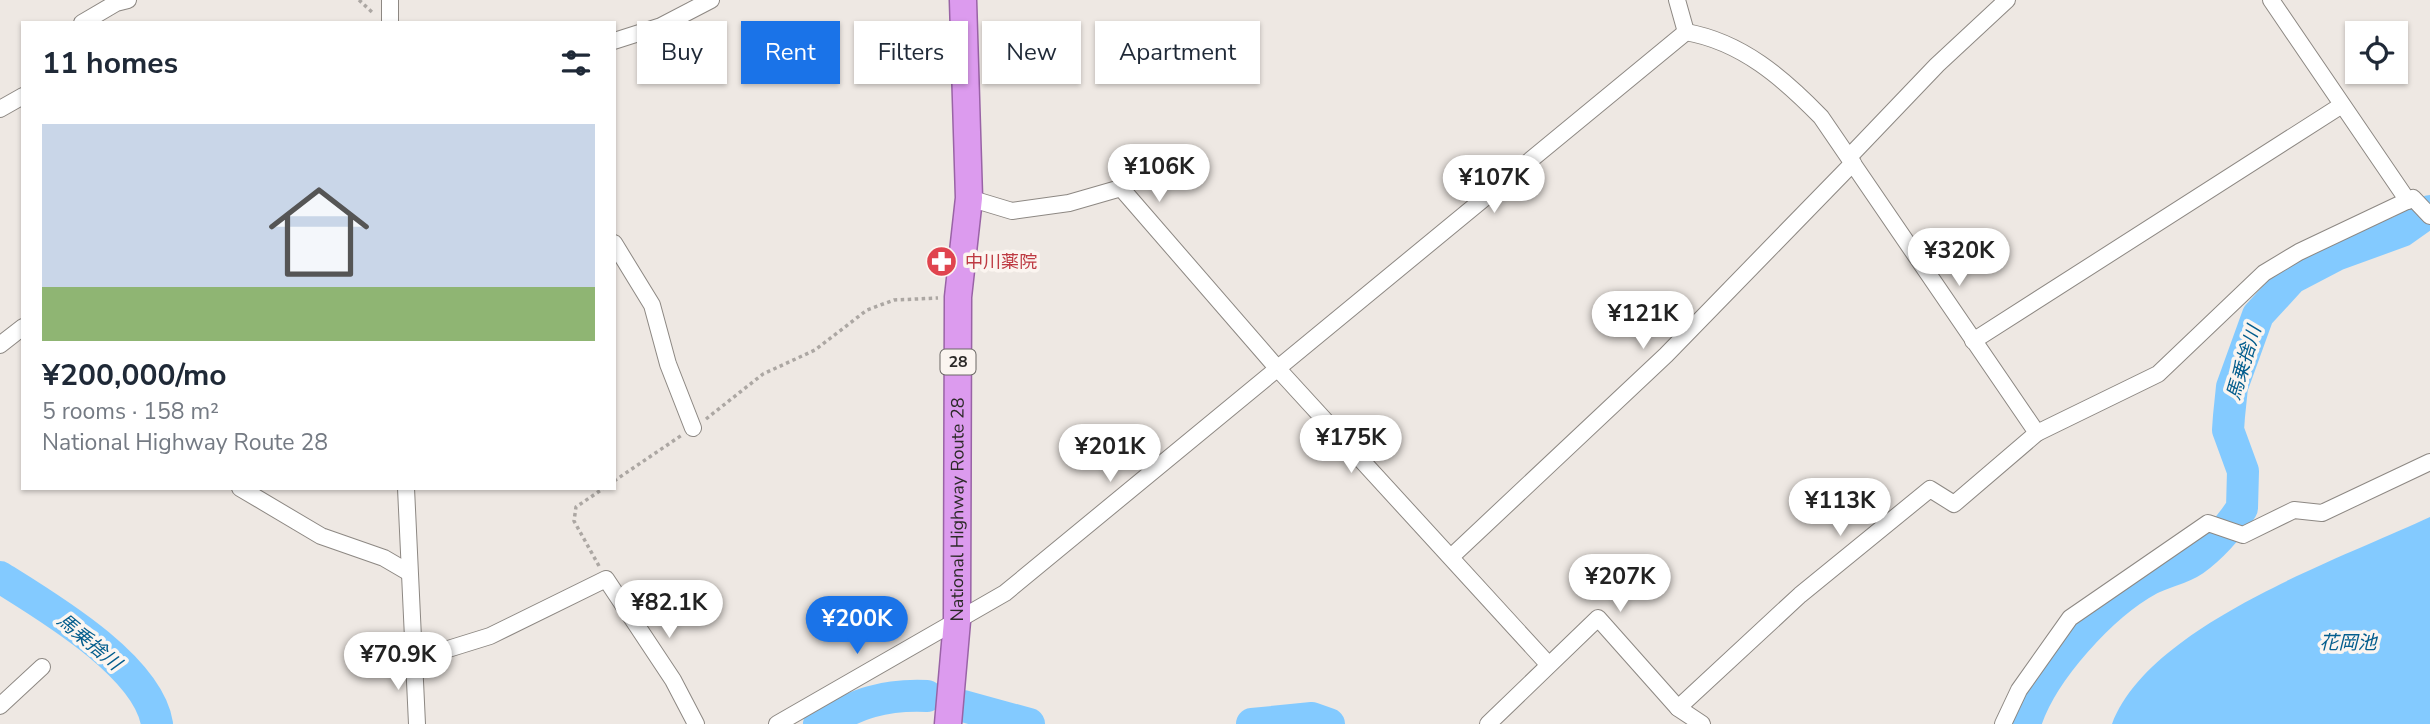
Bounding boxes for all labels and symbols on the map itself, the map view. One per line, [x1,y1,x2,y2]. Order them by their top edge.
pin: ¥106K [1110,144,1208,204]
pin: ¥107K [1445,156,1543,215]
pin: ¥320K [1910,229,2008,288]
pharmacy icon: 中川薬院 [925,245,959,279]
place label: 中川薬院 [965,250,1037,274]
pin: ¥121K [1594,292,1692,351]
water label: 馬乗捨川 [2220,321,2268,403]
road number: 28 [940,350,976,374]
street label: National Highway Route 28 [945,397,970,621]
pin: ¥175K [1302,416,1400,475]
pin: ¥201K [1061,424,1159,484]
pin: ¥113K [1791,478,1889,538]
pin: ¥207K [1571,554,1669,614]
pin: ¥82.1K [612,580,726,640]
pin: ¥200K [808,596,906,656]
water label: 馬乗捨川 [52,608,128,678]
water label: 花岡池 [2319,630,2378,656]
pin: ¥70.9K [341,632,455,692]

